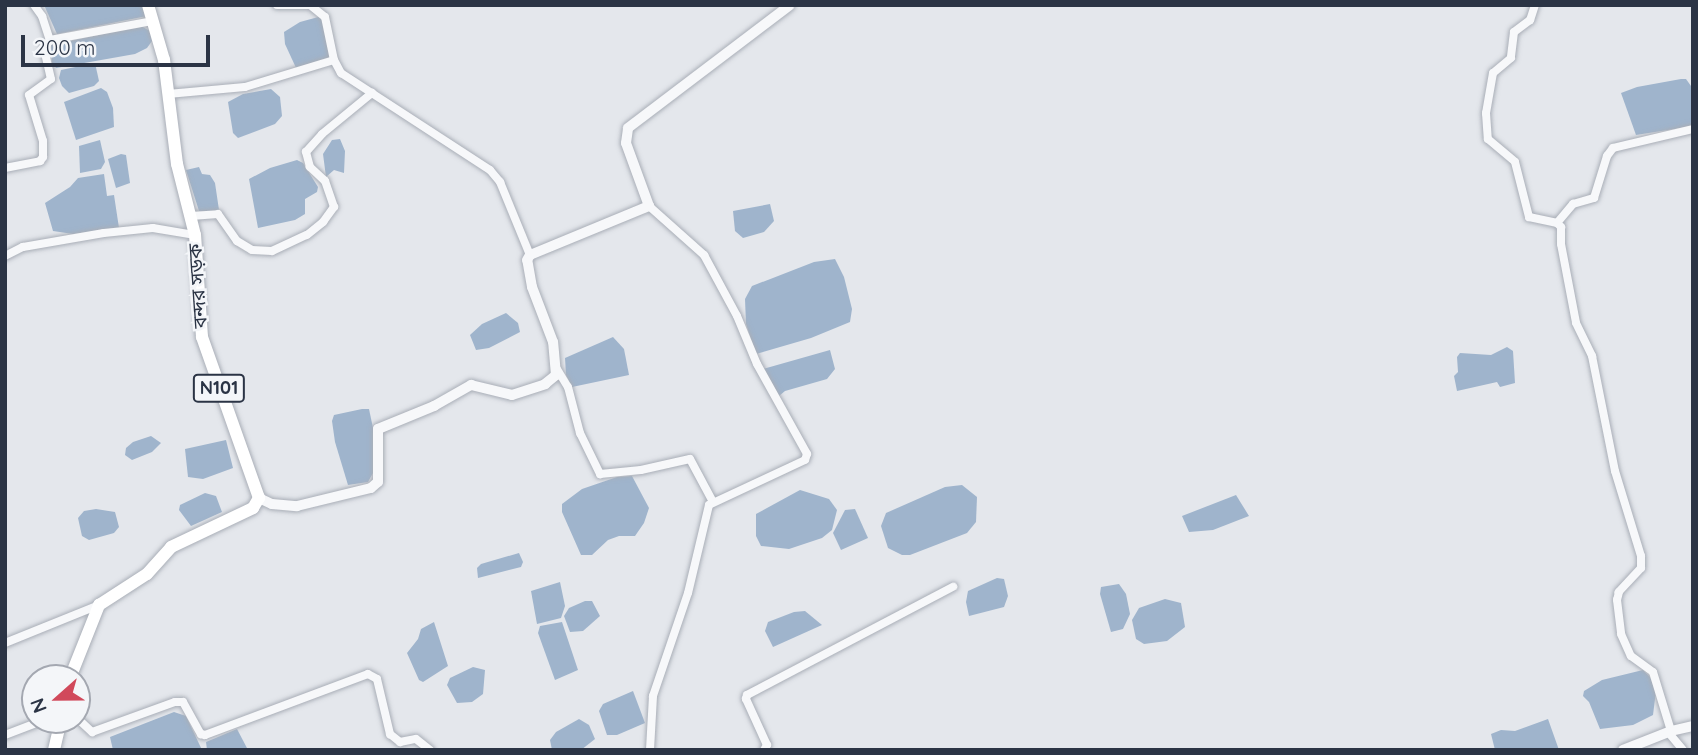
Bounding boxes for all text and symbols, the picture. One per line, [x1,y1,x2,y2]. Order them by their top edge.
scale bar [24,21,214,65]
text: 200 m [34,34,96,60]
street label: বন্দর সড়ক [184,243,212,329]
road number: N101 [193,374,245,402]
north arrow [21,664,91,734]
text: N [25,695,52,717]

